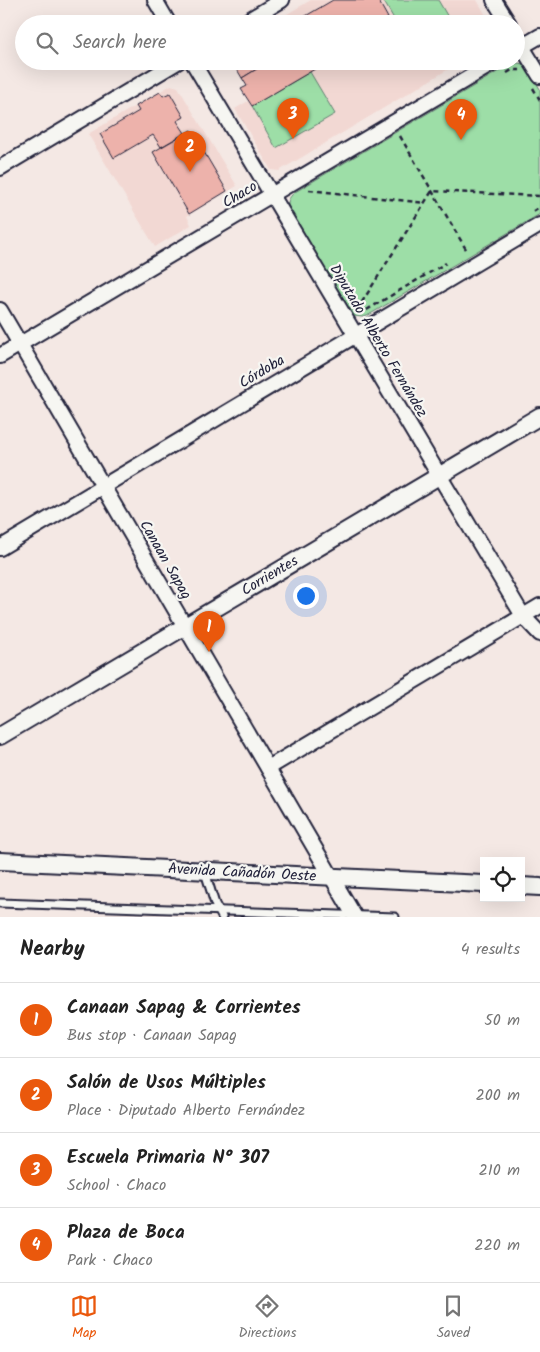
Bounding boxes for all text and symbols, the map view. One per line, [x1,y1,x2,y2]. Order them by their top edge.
search box [15,15,525,70]
text: Search here [73,28,167,58]
icon: search [33,29,61,57]
pin: 3 [277,98,309,139]
pin: 4 [445,99,477,140]
pin: 2 [174,131,206,172]
street label: Chaco [218,175,262,215]
street label: Diputado Alberto Fernández [323,260,434,423]
street label: Córdoba [234,349,290,395]
street label: Canaan Sapag [132,516,198,604]
street label: Corrientes [237,549,304,603]
your location [293,583,319,609]
pin: 1 [193,611,225,652]
street label: Avenida Cañadón Oeste [167,857,317,889]
map controls [480,857,525,902]
button: locate [480,857,525,902]
text: Nearby [20,933,85,966]
text: 4 results [461,937,520,962]
text: Canaan Sapag & Corrientes [67,993,301,1023]
text: 1 [34,1008,38,1033]
text: 50 m [484,1008,520,1033]
text: Bus stop · Canaan Sapag [67,1023,237,1048]
text: Salón de Usos Múltiples [67,1068,266,1098]
text: 2 [31,1083,41,1108]
text: 200 m [476,1083,520,1108]
text: Place · Diputado Alberto Fernández [67,1098,305,1123]
text: Escuela Primaria N° 307 [67,1143,269,1173]
text: 3 [32,1158,40,1183]
text: 210 m [479,1158,520,1183]
text: School · Chaco [67,1173,166,1198]
text: Plaza de Boca [67,1218,185,1248]
text: 4 [32,1233,40,1258]
text: 220 m [474,1233,520,1258]
text: Park · Chaco [67,1248,153,1273]
tab: Map [70,1292,98,1344]
tab: Directions [238,1292,296,1344]
tab: Saved [437,1292,470,1344]

